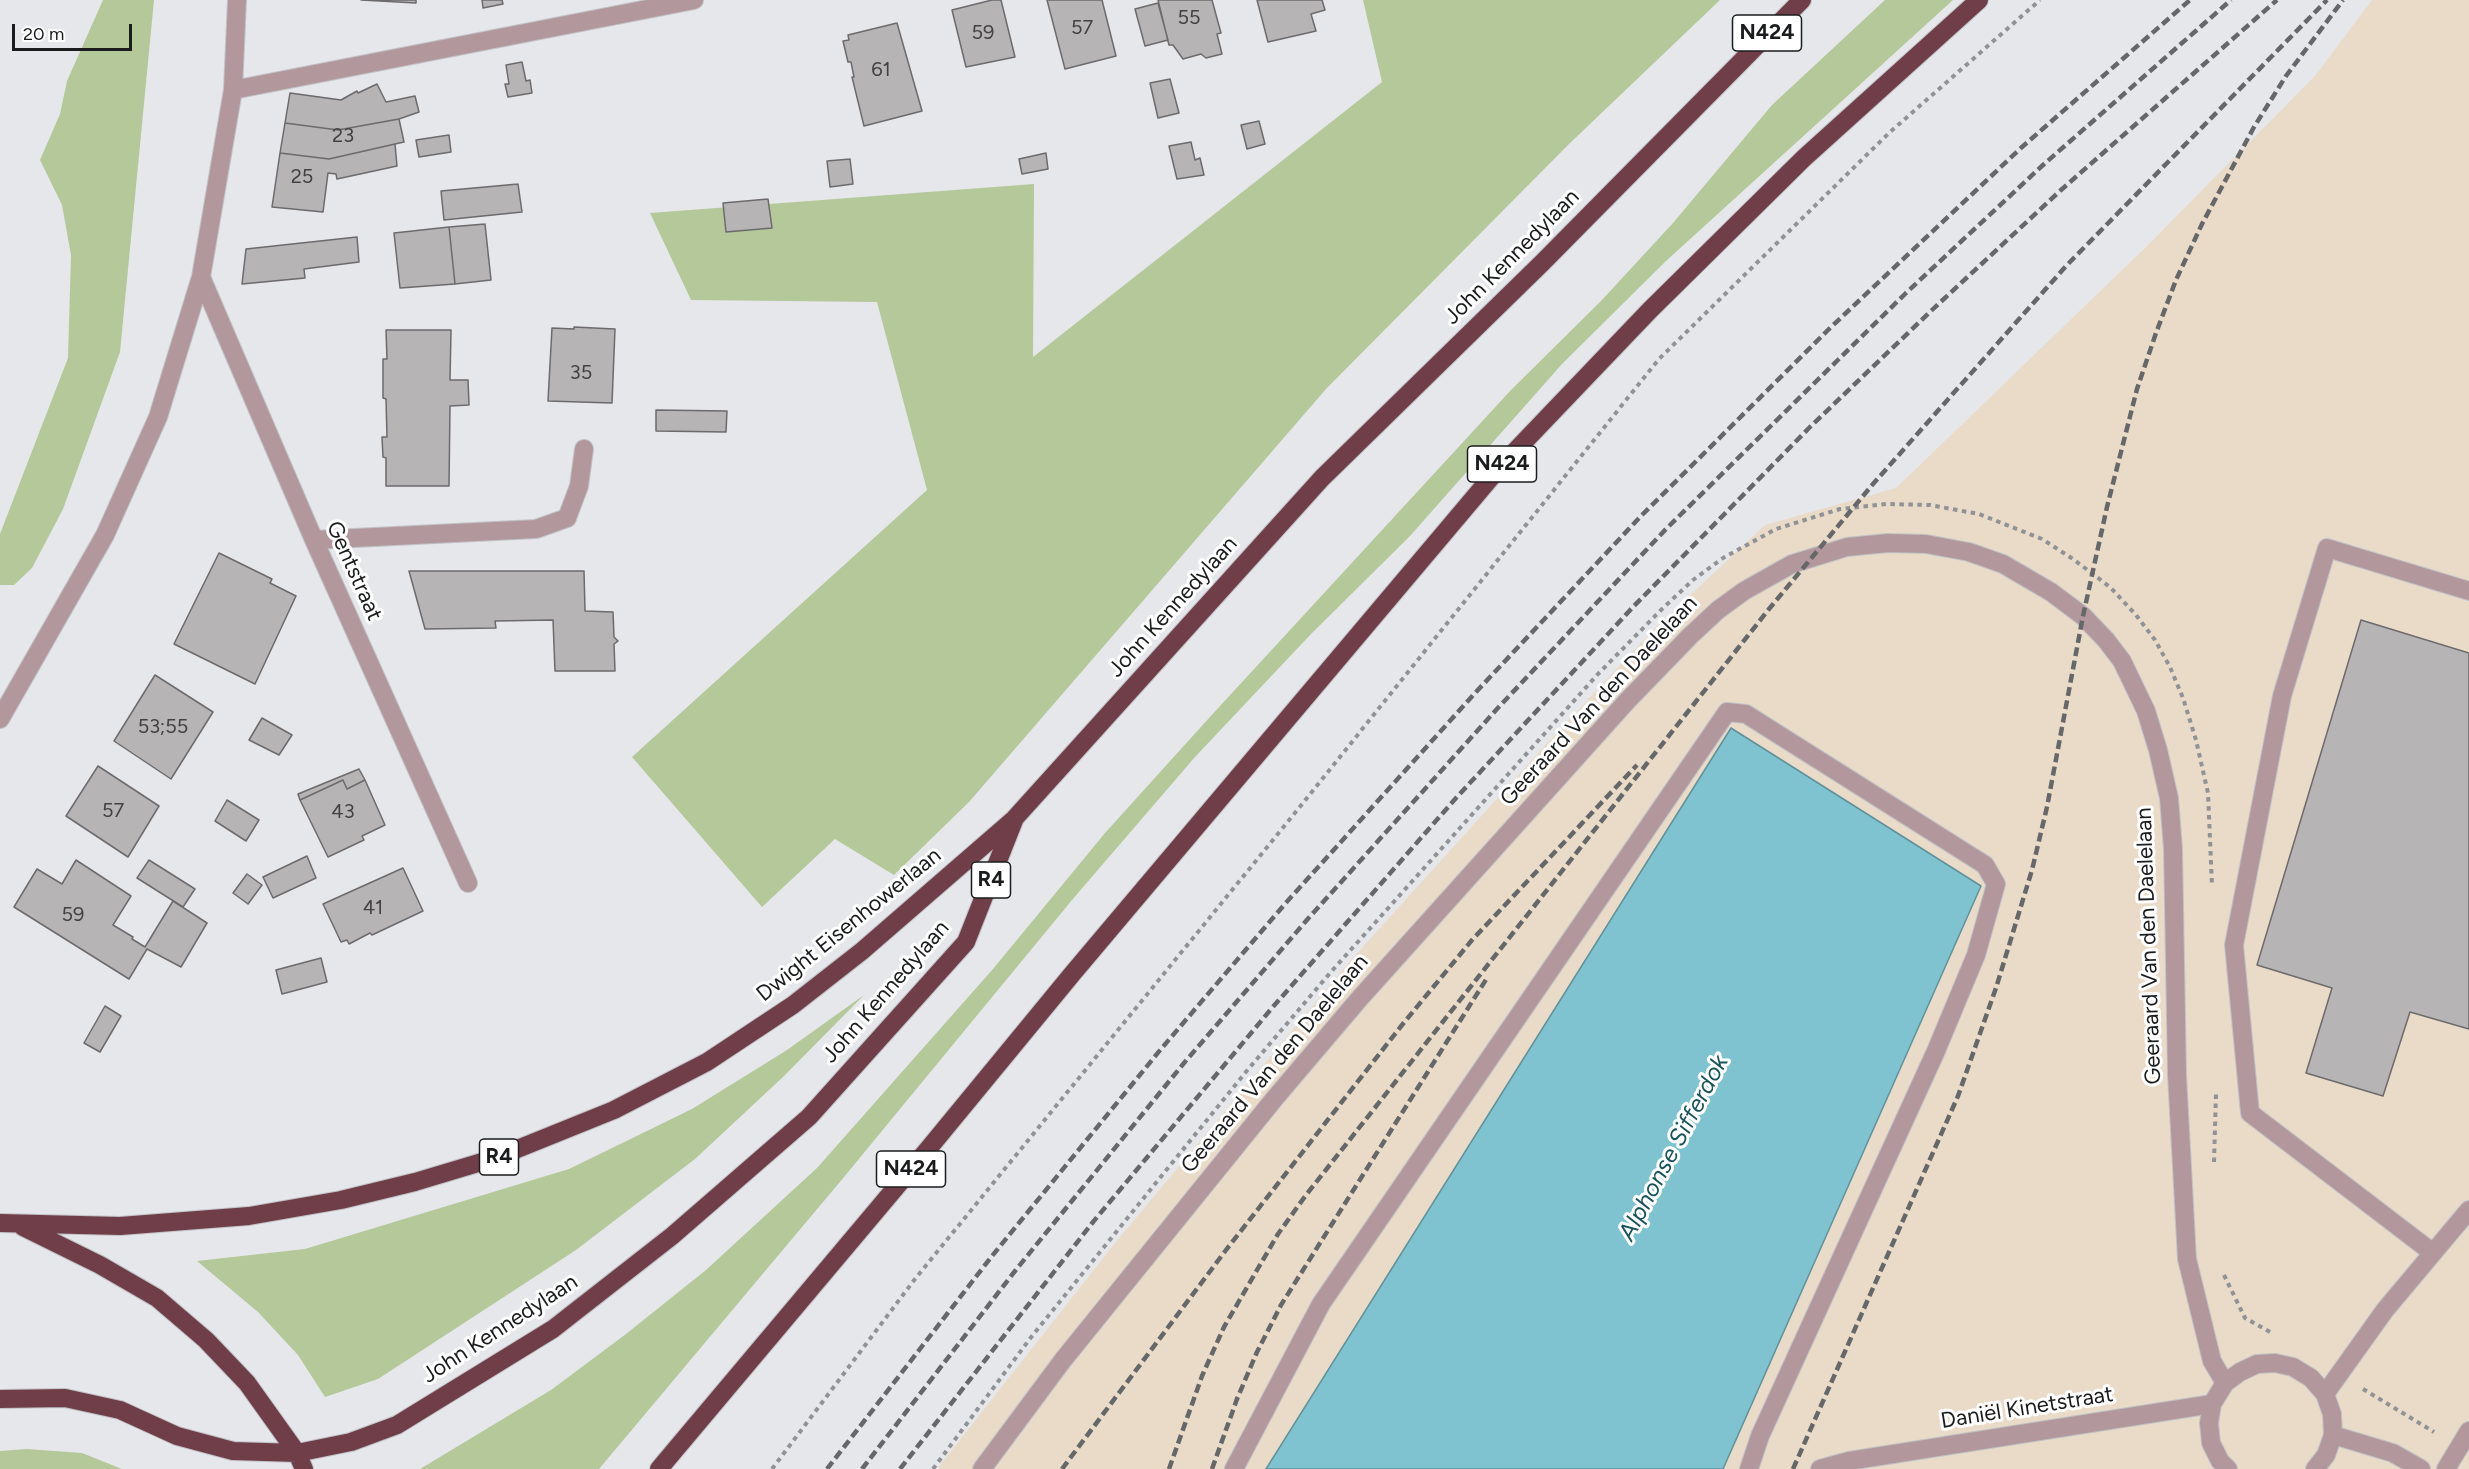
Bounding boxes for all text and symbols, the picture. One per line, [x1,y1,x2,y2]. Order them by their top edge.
house number: 55 [1178,6,1200,30]
scale bar [15,12,135,50]
road number: N424 [1732,15,1802,51]
house number: 57 [1071,16,1093,40]
house number: 59 [972,21,994,45]
text: 20 m [23,23,64,45]
house number: 61 [871,58,891,82]
house number: 23 [332,124,354,148]
house number: 25 [291,165,313,189]
street label: John Kennedylaan [1439,184,1585,330]
house number: 35 [570,361,592,385]
road number: N424 [1468,446,1537,482]
street label: Gentstraat [320,517,388,625]
street label: John Kennedylaan [1103,531,1243,683]
street label: Geeraard Van den Daelelaan [1495,591,1703,811]
house number: 53;55 [138,715,188,739]
house number: 57 [102,799,124,823]
house number: 43 [331,800,355,824]
street label: Geeraard Van den Daelelaan [2131,807,2167,1085]
street label: Dwight Eisenhowerlaan [751,842,947,1008]
road number: R4 [972,862,1010,898]
house number: 41 [363,896,383,920]
house number: 59 [62,903,84,927]
street label: John Kennedylaan [817,915,955,1069]
street label: Geeraard Van den Daelelaan [1176,949,1374,1179]
water label: Alphonse Sifferdok [1613,1050,1735,1246]
road number: R4 [480,1139,518,1175]
road number: N424 [876,1151,946,1187]
street label: John Kennedylaan [417,1269,583,1389]
street label: Daniël Kinetstraat [1939,1381,2115,1435]

